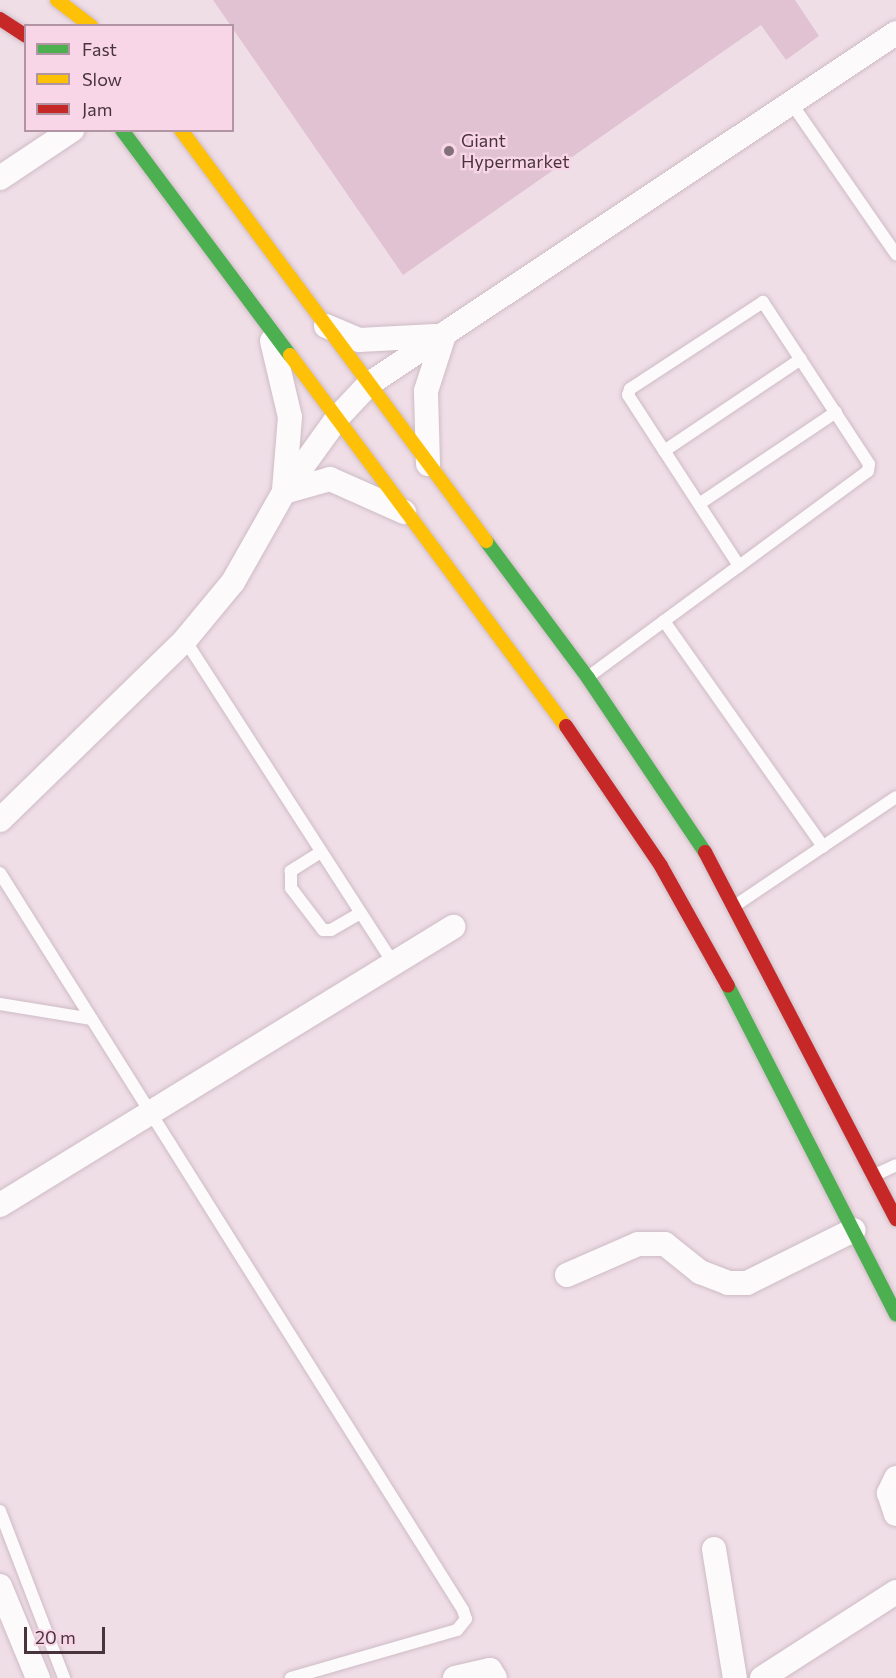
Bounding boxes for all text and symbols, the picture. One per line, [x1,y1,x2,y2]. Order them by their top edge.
legend [24,24,234,132]
text: Fast [82,38,117,60]
text: Slow [82,68,122,90]
text: Jam [82,98,112,120]
place label: Giant Hypermarket [461,130,570,172]
marker: Giant Hypermarket [442,144,456,158]
scale bar [27,1615,108,1653]
text: 20 m [35,1626,76,1648]

